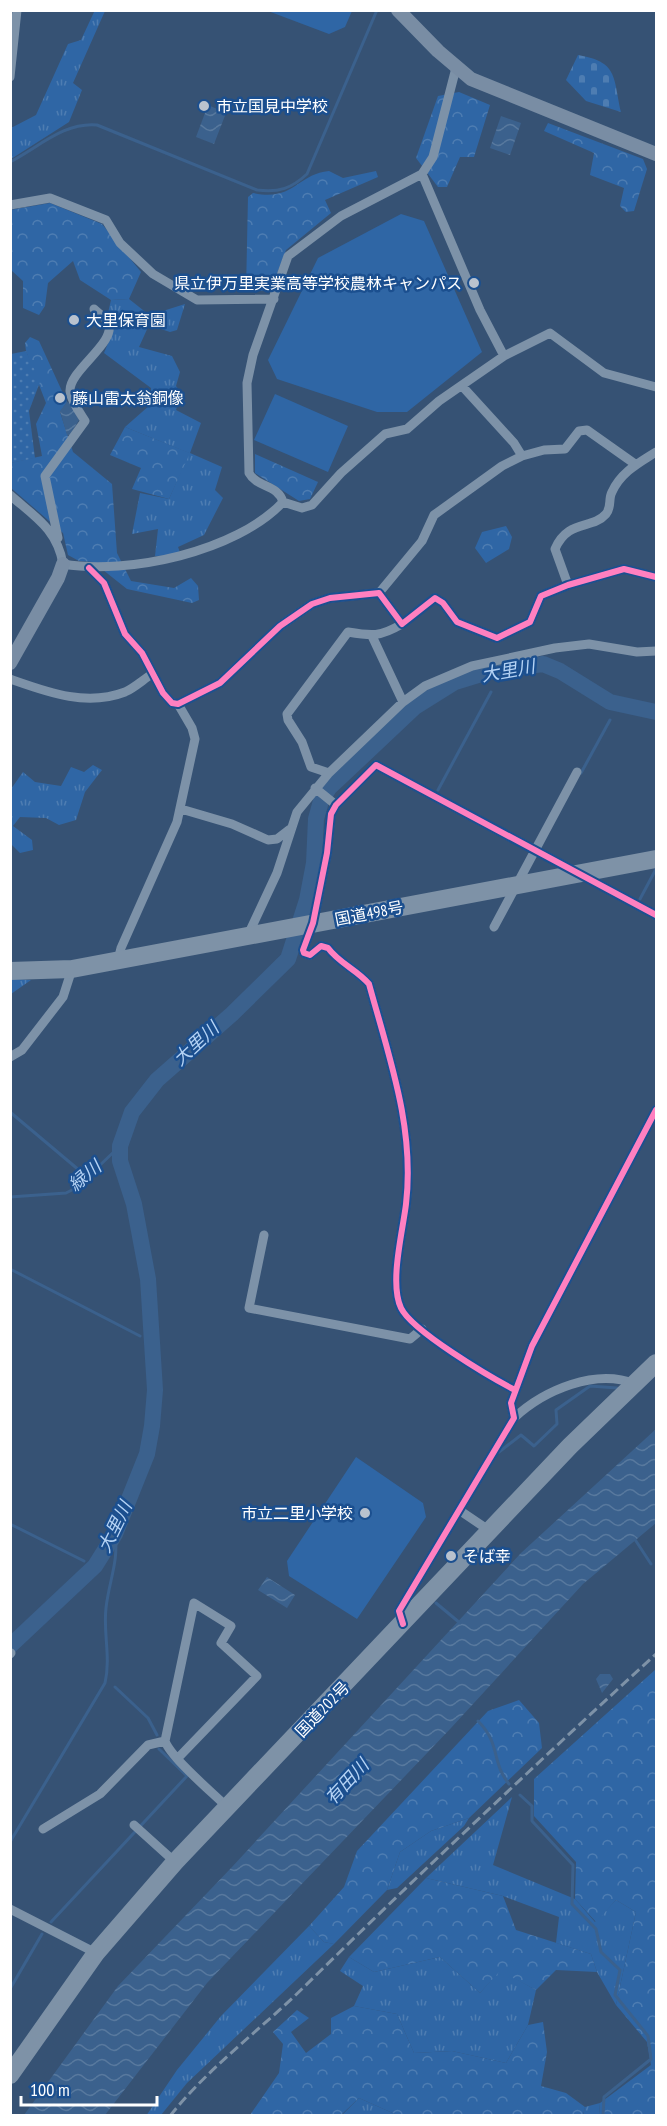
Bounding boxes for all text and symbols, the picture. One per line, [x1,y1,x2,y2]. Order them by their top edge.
place label: 市立国見中学校 [216,96,328,116]
marker: 市立国見中学校 [197,99,211,113]
place label: 県立伊万里実業高等学校農林キャンパス [174,273,462,293]
marker: 県立伊万里実業高等学校農林キャンパス [467,276,481,290]
place label: 大里保育園 [86,310,166,330]
marker: 大里保育園 [67,313,81,327]
place label: 藤山雷太翁銅像 [72,388,184,408]
marker: 藤山雷太翁銅像 [53,391,67,405]
water label: 大里川 [479,654,538,687]
street label: 国道498号 [333,897,405,929]
water label: 大里川 [168,1015,225,1070]
water label: 緑川 [63,1154,107,1196]
water label: 大里川 [92,1496,138,1556]
place label: 市立二里小学校 [241,1503,353,1523]
marker: 市立二里小学校 [358,1506,372,1520]
place label: そば幸 [463,1546,511,1566]
marker: そば幸 [444,1549,458,1563]
street label: 国道202号 [291,1677,353,1741]
water label: 有田川 [320,1753,375,1809]
scale bar [21,2069,158,2107]
text: 100 m [30,2078,70,2101]

